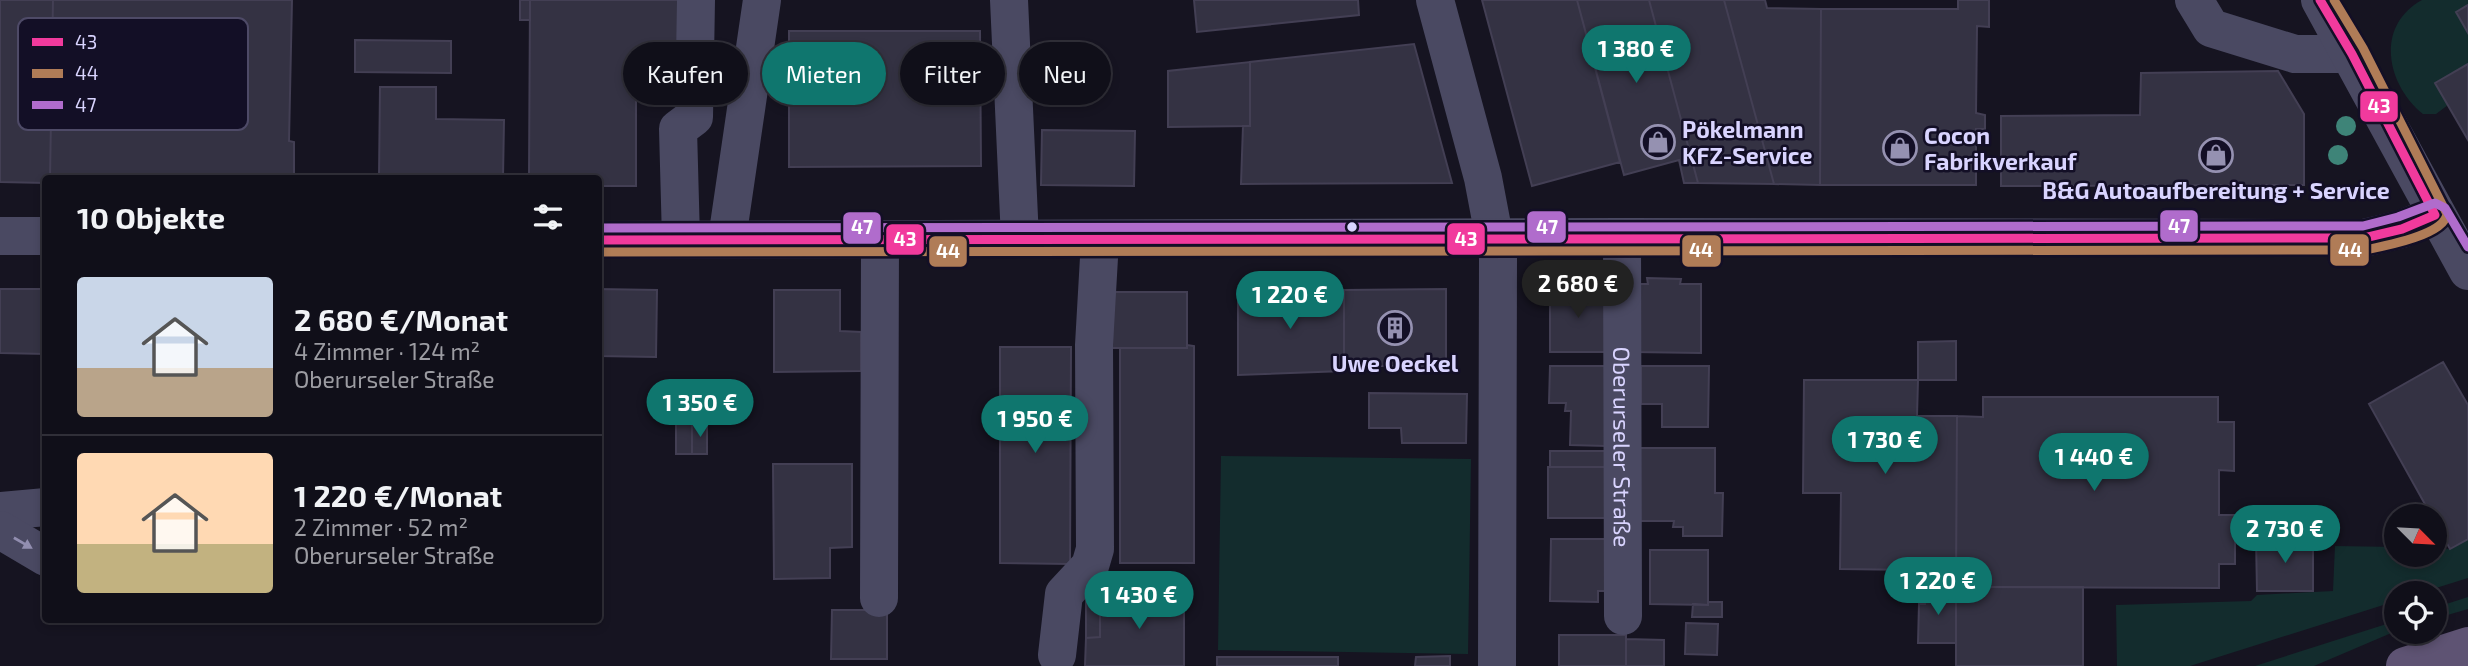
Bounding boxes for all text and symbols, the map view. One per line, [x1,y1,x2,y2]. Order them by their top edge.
legend [18,18,248,130]
pin: 1 380 € [1571,25,1701,85]
text: 43 [75,30,97,53]
text: 1 380 € [1598,34,1674,62]
chip: Kaufen [623,42,748,105]
chip: Mieten [762,42,886,105]
chip: Filter [900,42,1005,105]
chip: Neu [1019,42,1111,105]
text: 44 [75,61,98,84]
line badge: 43 [2359,90,2399,123]
text: 47 [75,93,97,116]
text: 43 [2368,94,2390,117]
place label: Pökelmann KFZ-Service [1682,115,1812,169]
place label: Cocon Fabrikverkauf [1924,121,2077,175]
shop icon: Pökelmann KFZ-Service [1639,123,1677,161]
shop icon: Cocon Fabrikverkauf [1881,129,1919,167]
shop icon: B&G Autoaufbereitung + Service [2197,136,2235,174]
place label: B&G Autoaufbereitung + Service [2042,176,2390,204]
icon: filters [529,198,567,236]
text: 10 Objekte [77,199,225,235]
line badge: 47 [2159,209,2199,243]
line badge: 47 [1526,210,1567,244]
line badge: 47 [842,211,882,245]
text: 47 [2168,214,2190,237]
text: 47 [851,215,873,238]
text: 47 [1536,215,1558,238]
unlabelled marker [1345,220,1359,234]
line badge: 43 [1446,222,1486,256]
line badge: 43 [885,223,925,256]
text: 43 [894,227,916,250]
text: 43 [1455,227,1477,250]
line badge: 44 [2329,233,2370,267]
line badge: 44 [1681,234,1722,268]
line badge: 44 [928,235,968,268]
text: 44 [1689,238,1713,261]
text: 44 [2338,238,2362,261]
text: 44 [936,239,960,262]
pin: 2 680 € [1513,260,1643,320]
text: 2 680 € [1538,269,1618,297]
pin: 1 220 € [1225,272,1355,331]
text: 1 220 € [1252,280,1328,308]
text: 2 680 €/Monat [294,301,508,337]
icon: home [133,305,217,389]
building icon: Uwe Oeckel [1376,309,1414,347]
text: 4 Zimmer · 124 m² [294,337,480,365]
street label: Oberurseler Straße [1608,347,1637,547]
place label: Uwe Oeckel [1332,349,1459,377]
text: Oberurseler Straße [294,365,495,393]
pin: 1 350 € [635,380,765,439]
text: 1 350 € [663,388,737,416]
pin: 1 950 € [970,396,1100,455]
text: 1 950 € [997,404,1073,432]
pin: 1 730 € [1820,416,1950,476]
text: 1 730 € [1848,425,1922,453]
pin: 1 440 € [2029,434,2159,493]
text: 1 440 € [2055,442,2133,470]
text: 1 220 €/Monat [294,477,502,513]
icon: home [133,481,217,565]
north arrow [2384,504,2446,567]
map controls [2384,504,2447,644]
pin: 2 730 € [2220,505,2350,565]
text: 2 Zimmer · 52 m² [294,513,468,541]
text: 2 730 € [2246,514,2324,542]
one-way arrow [13,537,32,549]
text: Oberurseler Straße [294,541,495,569]
pin: 1 220 € [1873,558,2003,617]
text: 1 220 € [1900,566,1976,594]
pin: 1 430 € [1074,572,1204,631]
text: 1 430 € [1101,580,1177,608]
button: locate [2384,581,2447,644]

